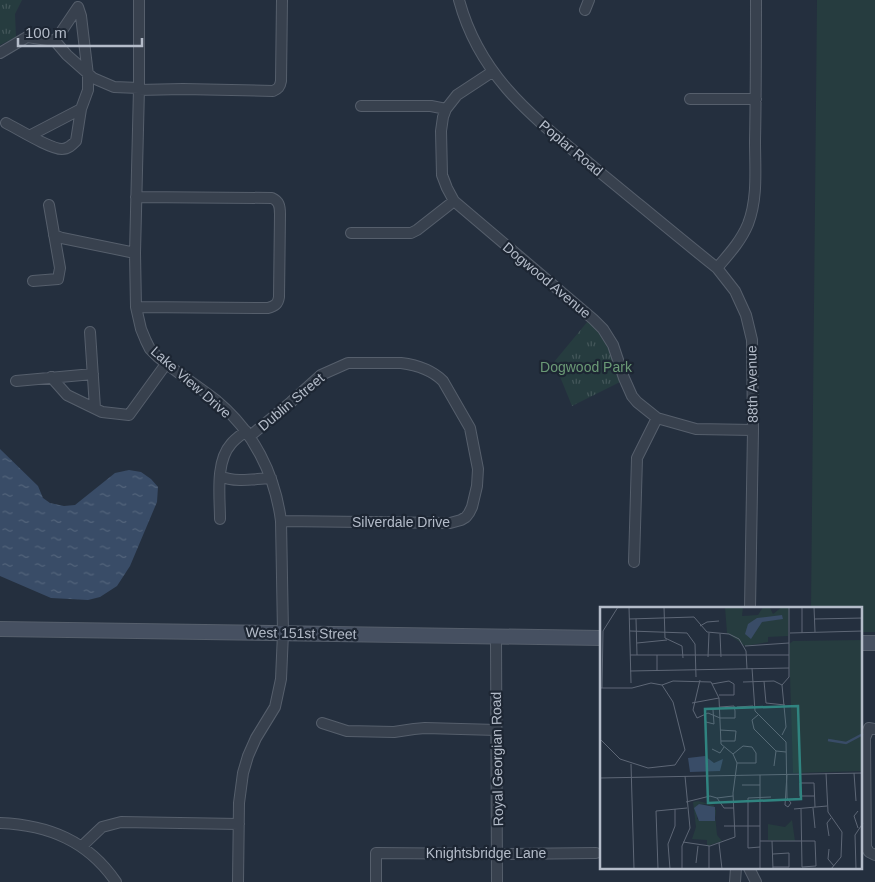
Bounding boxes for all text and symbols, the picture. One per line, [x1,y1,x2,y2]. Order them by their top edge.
scale bar [18,15,141,47]
text: 100 m [25,24,67,41]
street label: Poplar Road [536,117,606,179]
street label: Dogwood Avenue [500,239,594,321]
street label: Lake View Drive [148,343,234,421]
street label: 88th Avenue [743,345,761,423]
park label: Dogwood Park [540,359,633,375]
street label: Dublin Street [255,370,327,434]
street label: Silverdale Drive [352,514,450,530]
inset map [600,607,862,870]
street label: West 151st Street [245,624,357,642]
street label: Royal Georgian Road [488,692,506,826]
street label: Knightsbridge Lane [426,845,547,861]

